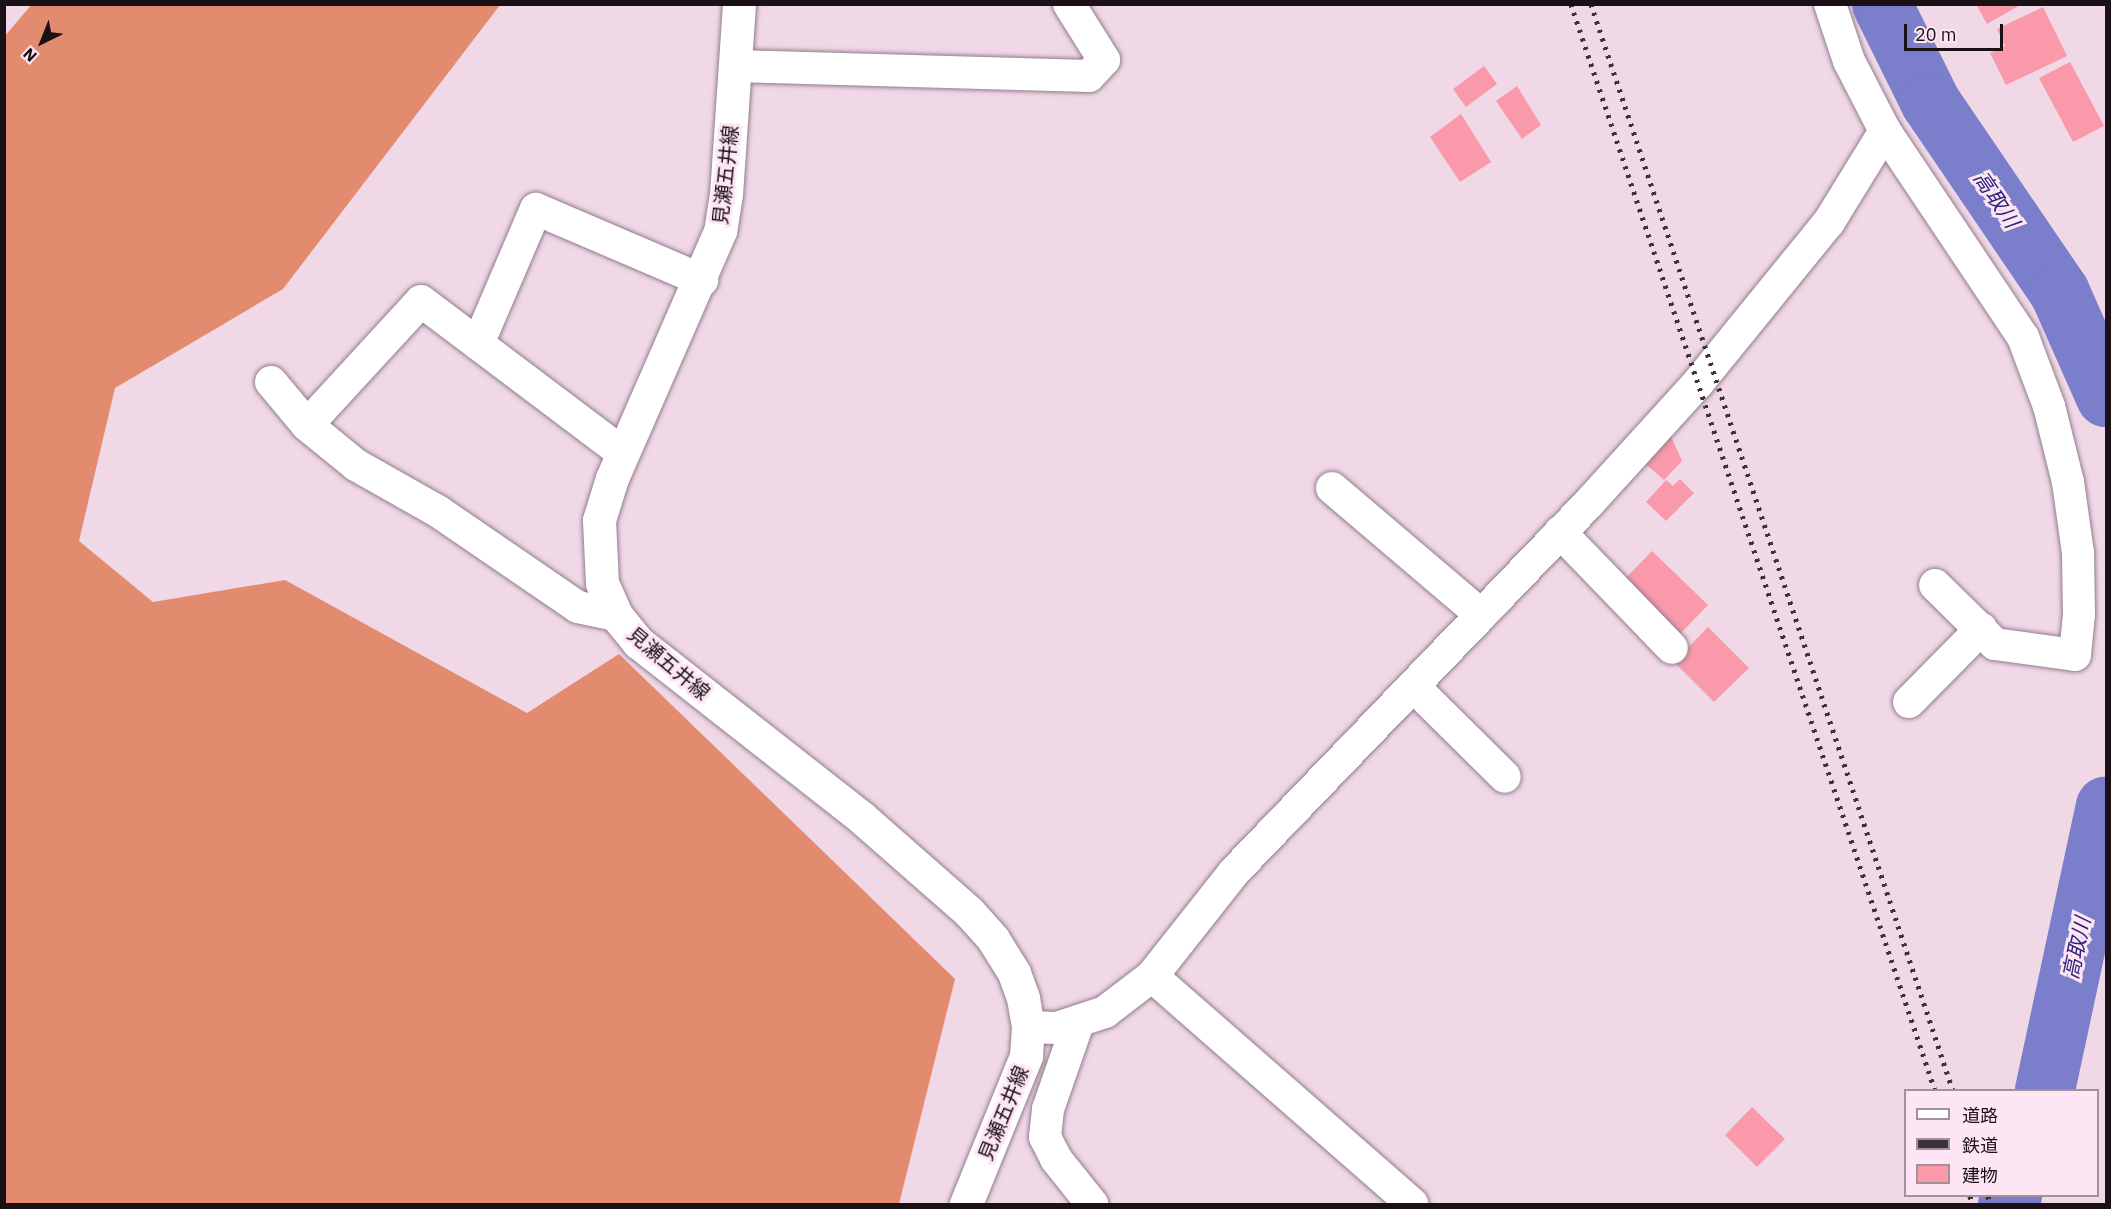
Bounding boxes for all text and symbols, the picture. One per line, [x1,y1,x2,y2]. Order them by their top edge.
north arrow [12,12,72,72]
scale bar [1907,12,2006,50]
text: 20 m [1915,23,1957,46]
text: N [19,44,41,66]
street label: 見瀬五井線 [708,124,742,226]
water label: 高取川 [1969,166,2025,232]
street label: 見瀬五井線 [623,622,715,704]
water label: 高取川 [2057,915,2095,981]
street label: 見瀬五井線 [973,1062,1033,1164]
legend [1904,1089,2099,1197]
text: 道路 [1962,1104,1998,1127]
text: 鉄道 [1962,1134,1998,1157]
text: 建物 [1962,1164,1998,1187]

